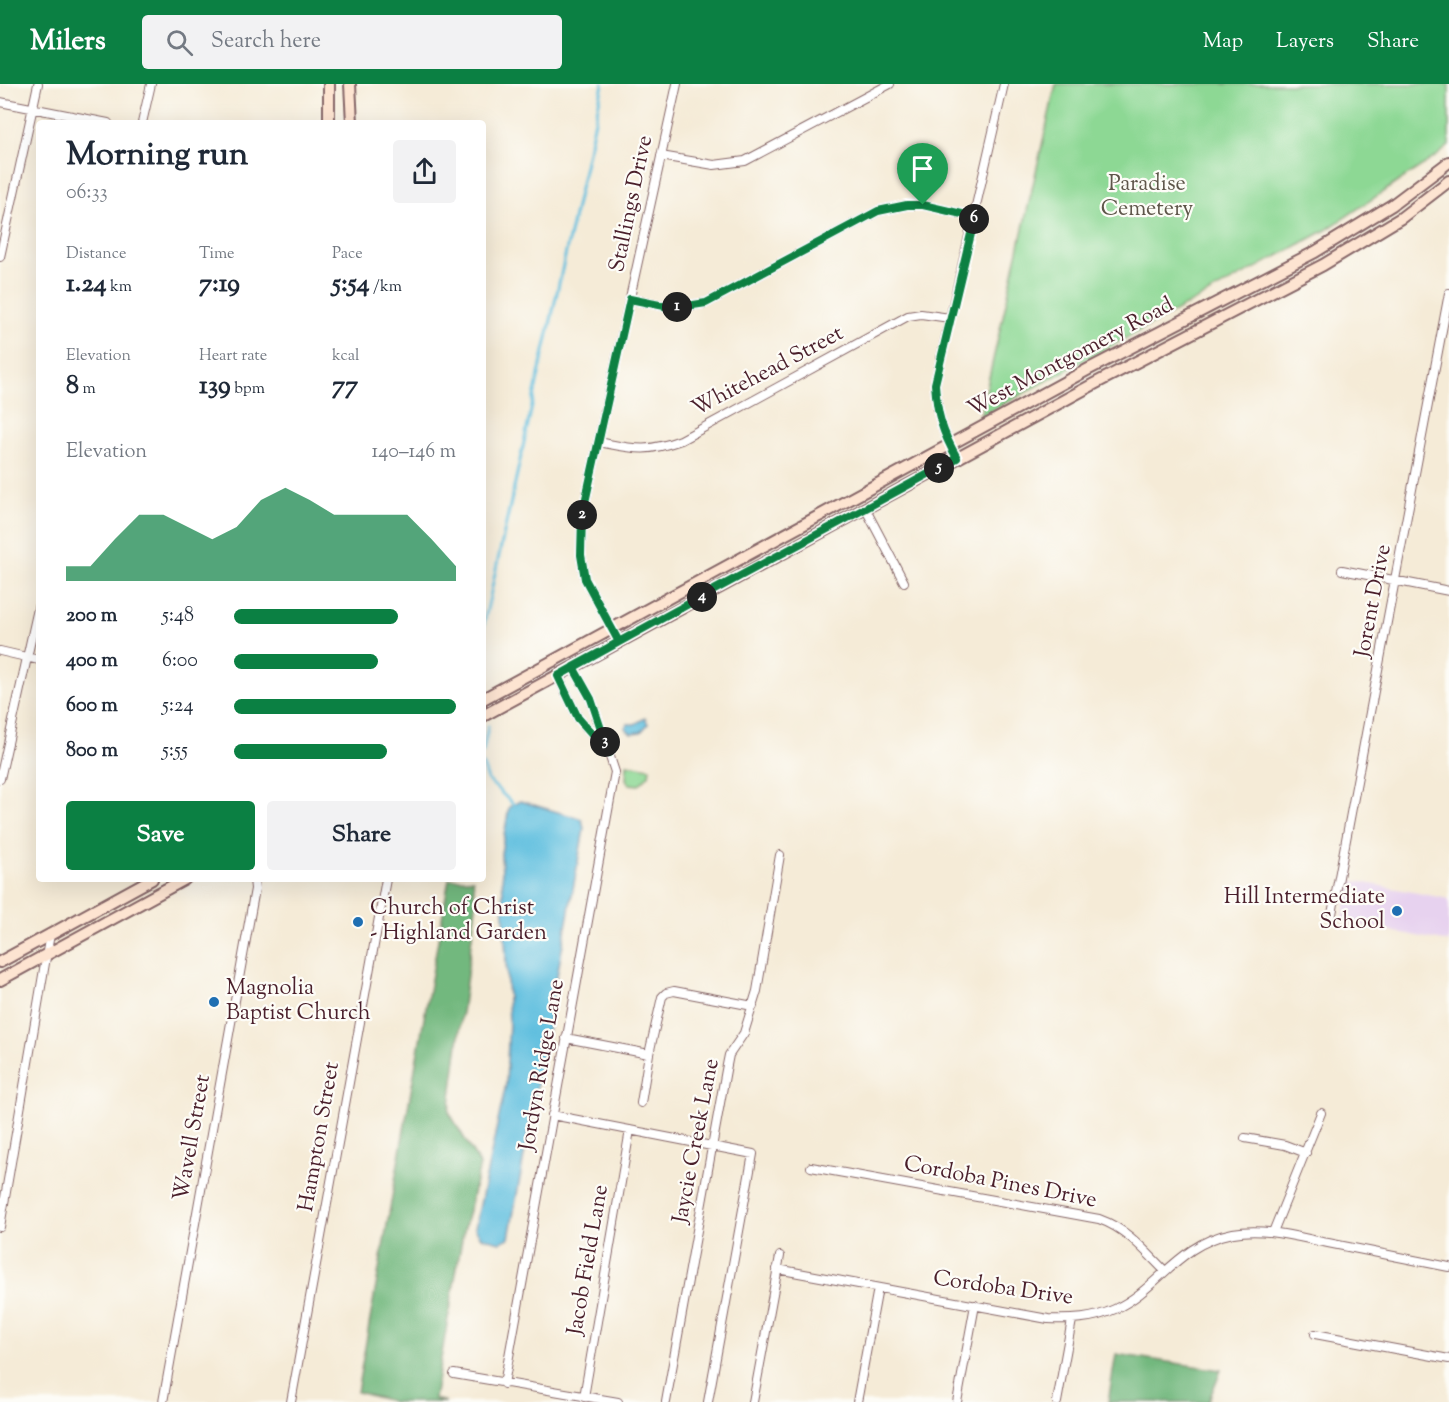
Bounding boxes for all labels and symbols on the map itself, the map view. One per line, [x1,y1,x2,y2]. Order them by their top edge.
street label: Stallings Drive [602,133,662,275]
pin [897,143,948,205]
park label: Paradise Cemetery [1101,169,1193,226]
pin: 6 [959,204,989,234]
street label: West Montgomery Road [962,290,1180,426]
pin: 1 [662,292,692,322]
street label: Whitehead Street [686,318,850,426]
pin: 5 [924,453,954,483]
pin: 2 [567,500,597,530]
street label: Jorent Drive [1347,542,1401,661]
pin: 4 [687,582,717,612]
pin: 3 [590,727,620,757]
place label: Hill Intermediate School [1224,882,1385,939]
place label: Church of Christ - Highland Garden [370,893,547,950]
marker: Hill Intermediate School [1390,904,1404,918]
marker: Church of Christ - Highland Garden [351,915,365,929]
place label: Magnolia Baptist Church [226,973,371,1030]
street label: Jordyn Ridge Lane [512,977,574,1154]
marker: Magnolia Baptist Church [207,995,221,1009]
street label: Jaycie Creek Lane [665,1056,729,1227]
street label: Hampton Street [291,1059,349,1214]
street label: Wavell Street [166,1072,220,1204]
street label: Cordoba Pines Drive [901,1149,1099,1217]
street label: Jacob Field Lane [560,1182,618,1339]
street label: Cordoba Drive [931,1263,1075,1315]

